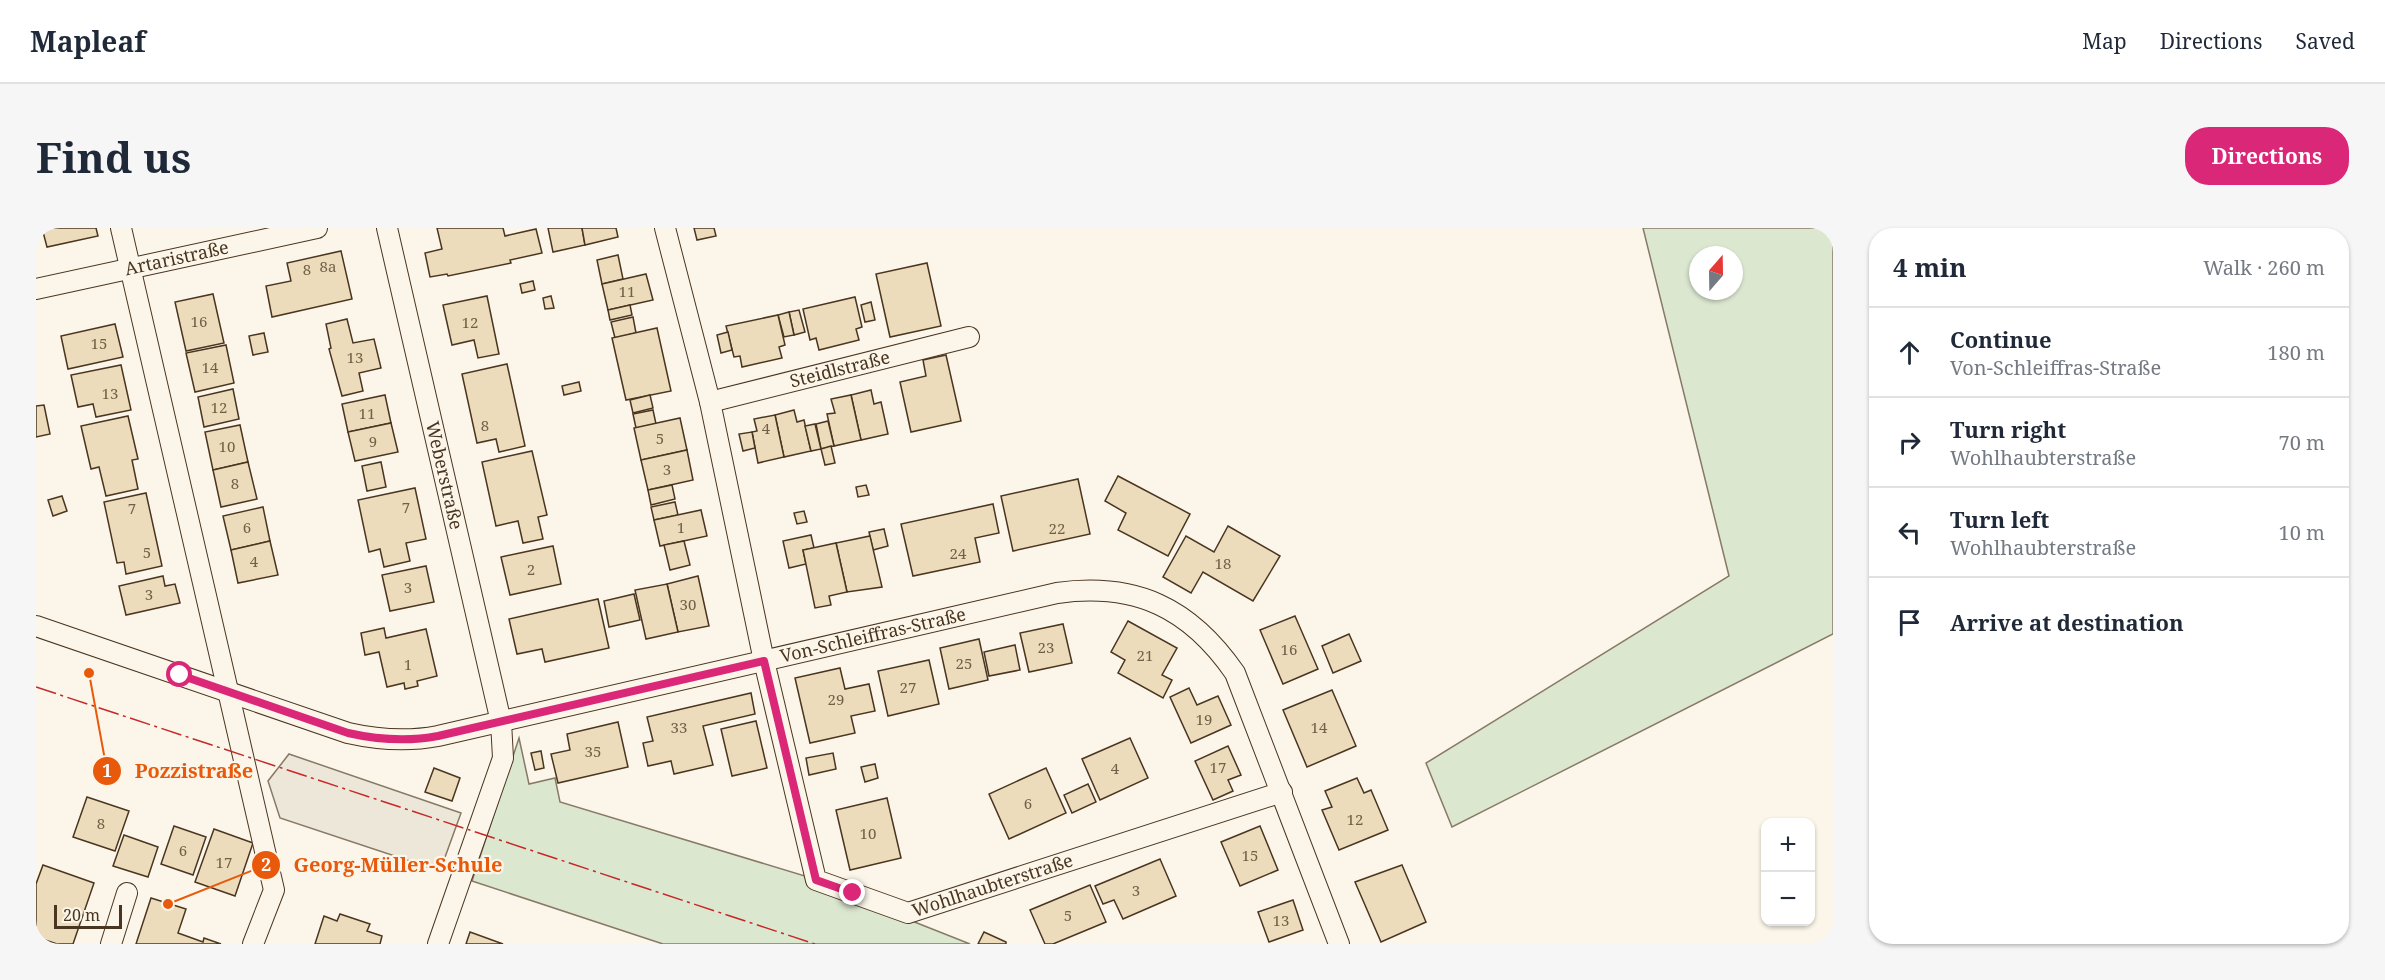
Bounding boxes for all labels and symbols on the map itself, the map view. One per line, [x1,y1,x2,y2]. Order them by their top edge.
street label: Artaristraße [122,235,231,280]
north arrow [1689,246,1743,300]
house number: 8a [320,256,336,276]
house number: 8 [303,259,311,279]
house number: 11 [619,281,635,301]
house number: 16 [191,311,207,331]
house number: 12 [462,312,478,332]
house number: 15 [91,333,107,353]
street label: Steidlstraße [787,344,892,392]
house number: 13 [347,347,363,367]
house number: 14 [202,357,219,377]
house number: 13 [102,383,118,403]
house number: 12 [211,397,227,417]
house number: 11 [359,403,375,423]
house number: 8 [481,415,489,435]
house number: 4 [762,418,771,438]
street label: Weberstraße [421,419,469,532]
house number: 5 [656,428,664,448]
house number: 9 [369,431,377,451]
house number: 10 [219,436,235,456]
house number: 3 [663,459,671,479]
house number: 8 [231,473,239,493]
house number: 7 [402,497,410,517]
house number: 7 [128,498,136,518]
house number: 6 [243,517,251,537]
house number: 1 [677,517,685,537]
house number: 22 [1049,518,1065,538]
house number: 5 [143,542,151,562]
house number: 24 [950,543,967,563]
house number: 4 [250,551,259,571]
house number: 18 [1215,553,1231,573]
house number: 2 [527,559,535,579]
house number: 3 [404,577,412,597]
house number: 3 [145,584,153,604]
house number: 30 [680,594,696,614]
street label: Von-Schleiffras-Straße [777,601,968,668]
house number: 23 [1038,637,1054,657]
house number: 16 [1281,639,1297,659]
house number: 21 [1137,645,1153,665]
house number: 25 [956,653,972,673]
house number: 1 [404,654,412,674]
route start [166,661,192,687]
house number: 27 [900,677,916,697]
house number: 29 [828,689,844,709]
house number: 19 [1196,709,1212,729]
house number: 33 [671,717,687,737]
house number: 14 [1311,717,1328,737]
house number: 35 [585,741,601,761]
callout: Pozzistraße [92,752,265,790]
text: Pozzistraße [135,757,253,784]
house number: 17 [1210,757,1226,777]
text: 1 [102,758,112,782]
house number: 4 [1111,758,1120,778]
house number: 6 [1024,793,1032,813]
house number: 12 [1347,809,1363,829]
house number: 8 [97,813,105,833]
house number: 10 [860,823,876,843]
house number: 6 [179,840,187,860]
house number: 15 [1242,845,1258,865]
callout: Georg-Müller-Schule [251,846,514,884]
street label: Wohlhaubterstraße [909,847,1076,922]
text: Georg-Müller-Schule [294,851,502,878]
house number: 17 [216,852,232,872]
text: 2 [261,852,271,876]
route end [839,879,865,905]
house number: 3 [1132,880,1140,900]
scale bar [54,902,122,930]
house number: 5 [1064,905,1072,925]
house number: 13 [1273,910,1289,930]

